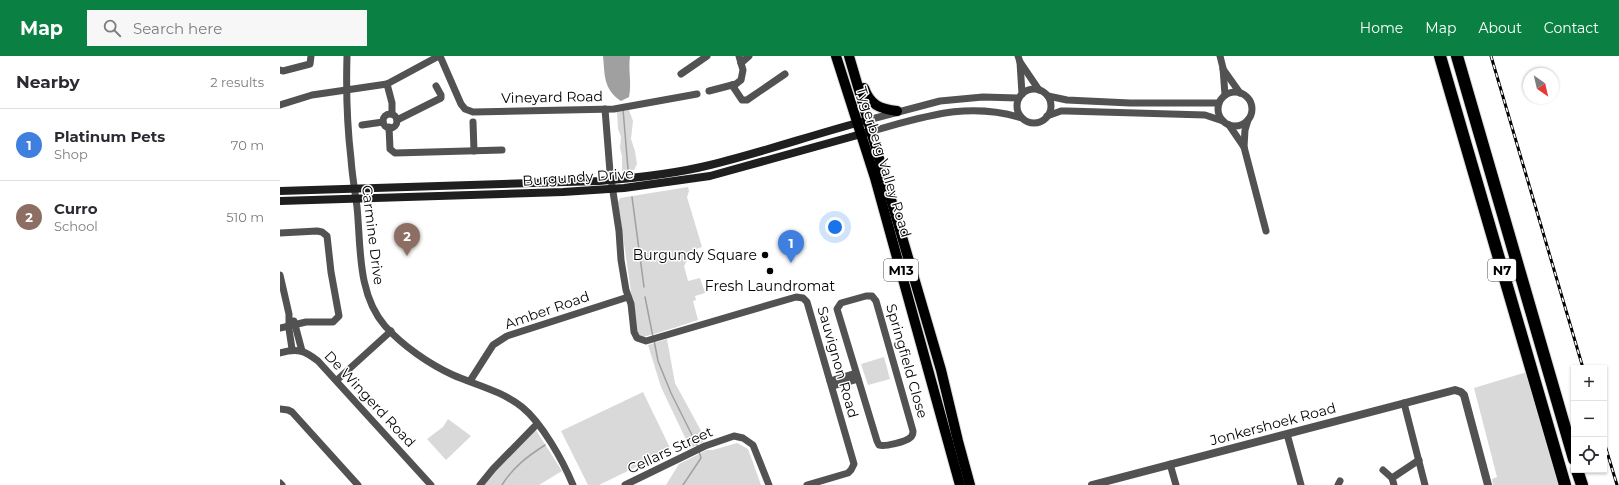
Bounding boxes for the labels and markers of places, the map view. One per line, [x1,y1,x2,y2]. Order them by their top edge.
pin: 2 [394,223,420,256]
pin: 1 [778,230,804,263]
place label: Burgundy Square [633,246,757,264]
marker: Burgundy Square [760,250,770,260]
marker: Fresh Laundromat [765,266,775,276]
place label: Fresh Laundromat [705,277,836,295]

